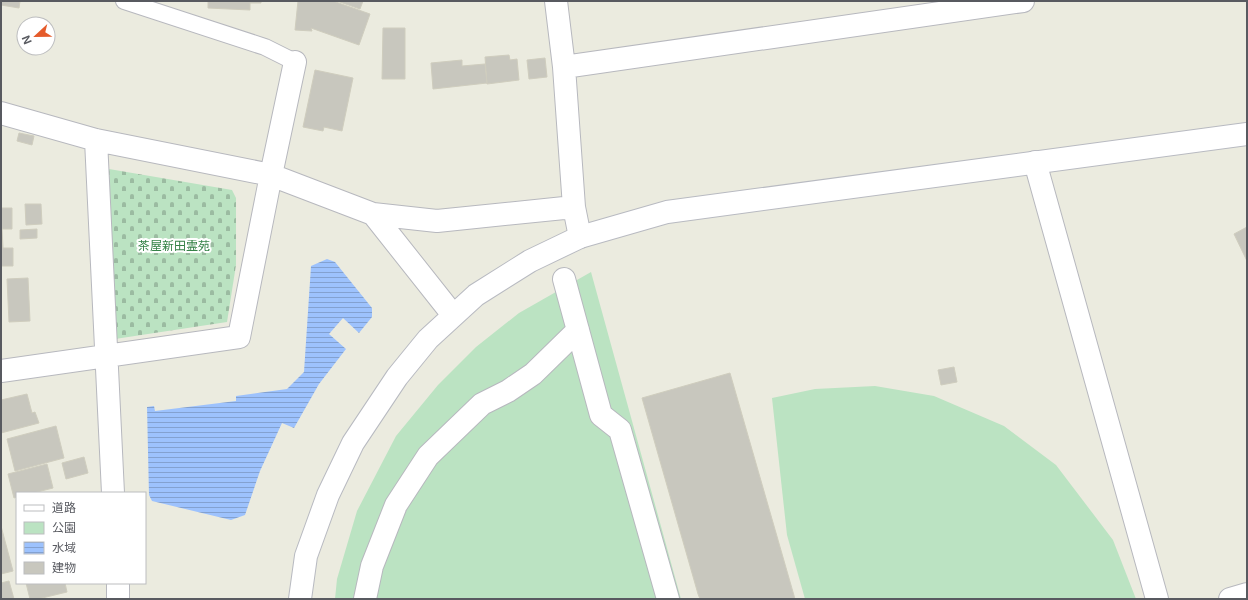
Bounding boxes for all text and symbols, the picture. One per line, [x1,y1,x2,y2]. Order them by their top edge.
north arrow [16,16,56,56]
text: N [19,33,35,46]
park label: 茶屋新田霊苑 [138,238,210,253]
legend [16,492,146,584]
text: 道路 [52,500,76,515]
text: 公園 [52,520,76,535]
text: 水域 [52,540,76,555]
text: 建物 [52,560,76,575]

